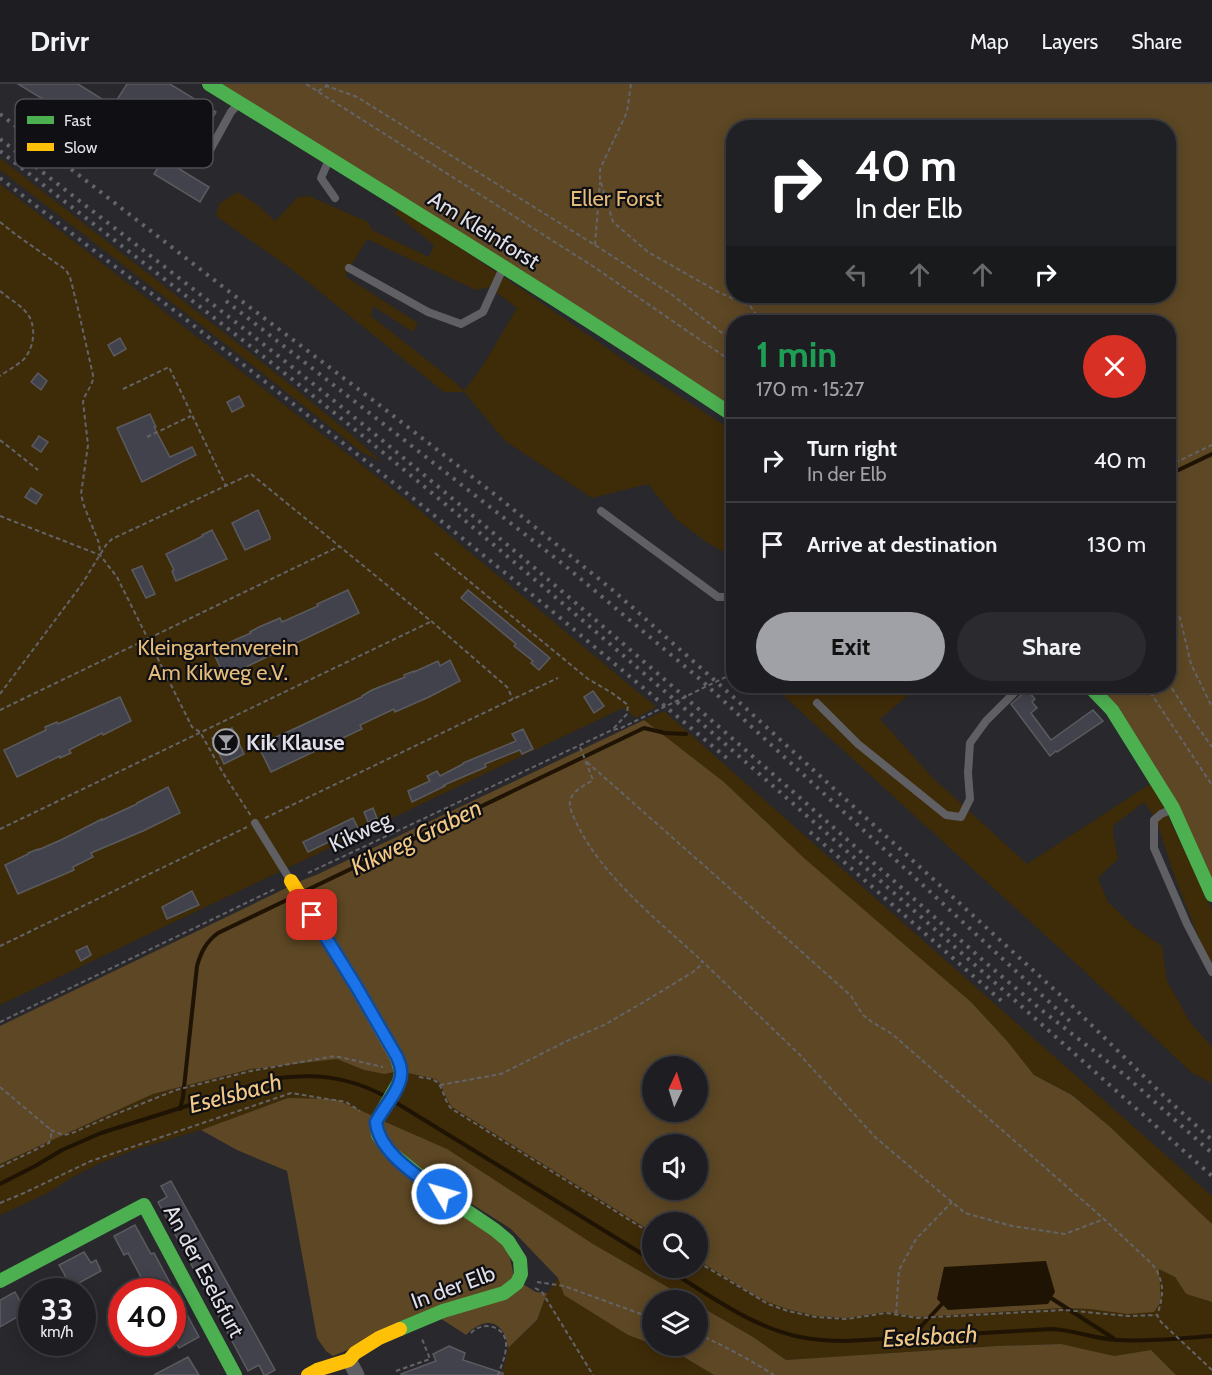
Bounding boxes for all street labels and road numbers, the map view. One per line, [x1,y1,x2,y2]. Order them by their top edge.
street label: Am Kleinforst [423,185,545,275]
street label: Kikweg [325,805,396,858]
street label: An der Eselsfurt [158,1200,250,1342]
street label: In der Elb [407,1259,499,1315]

